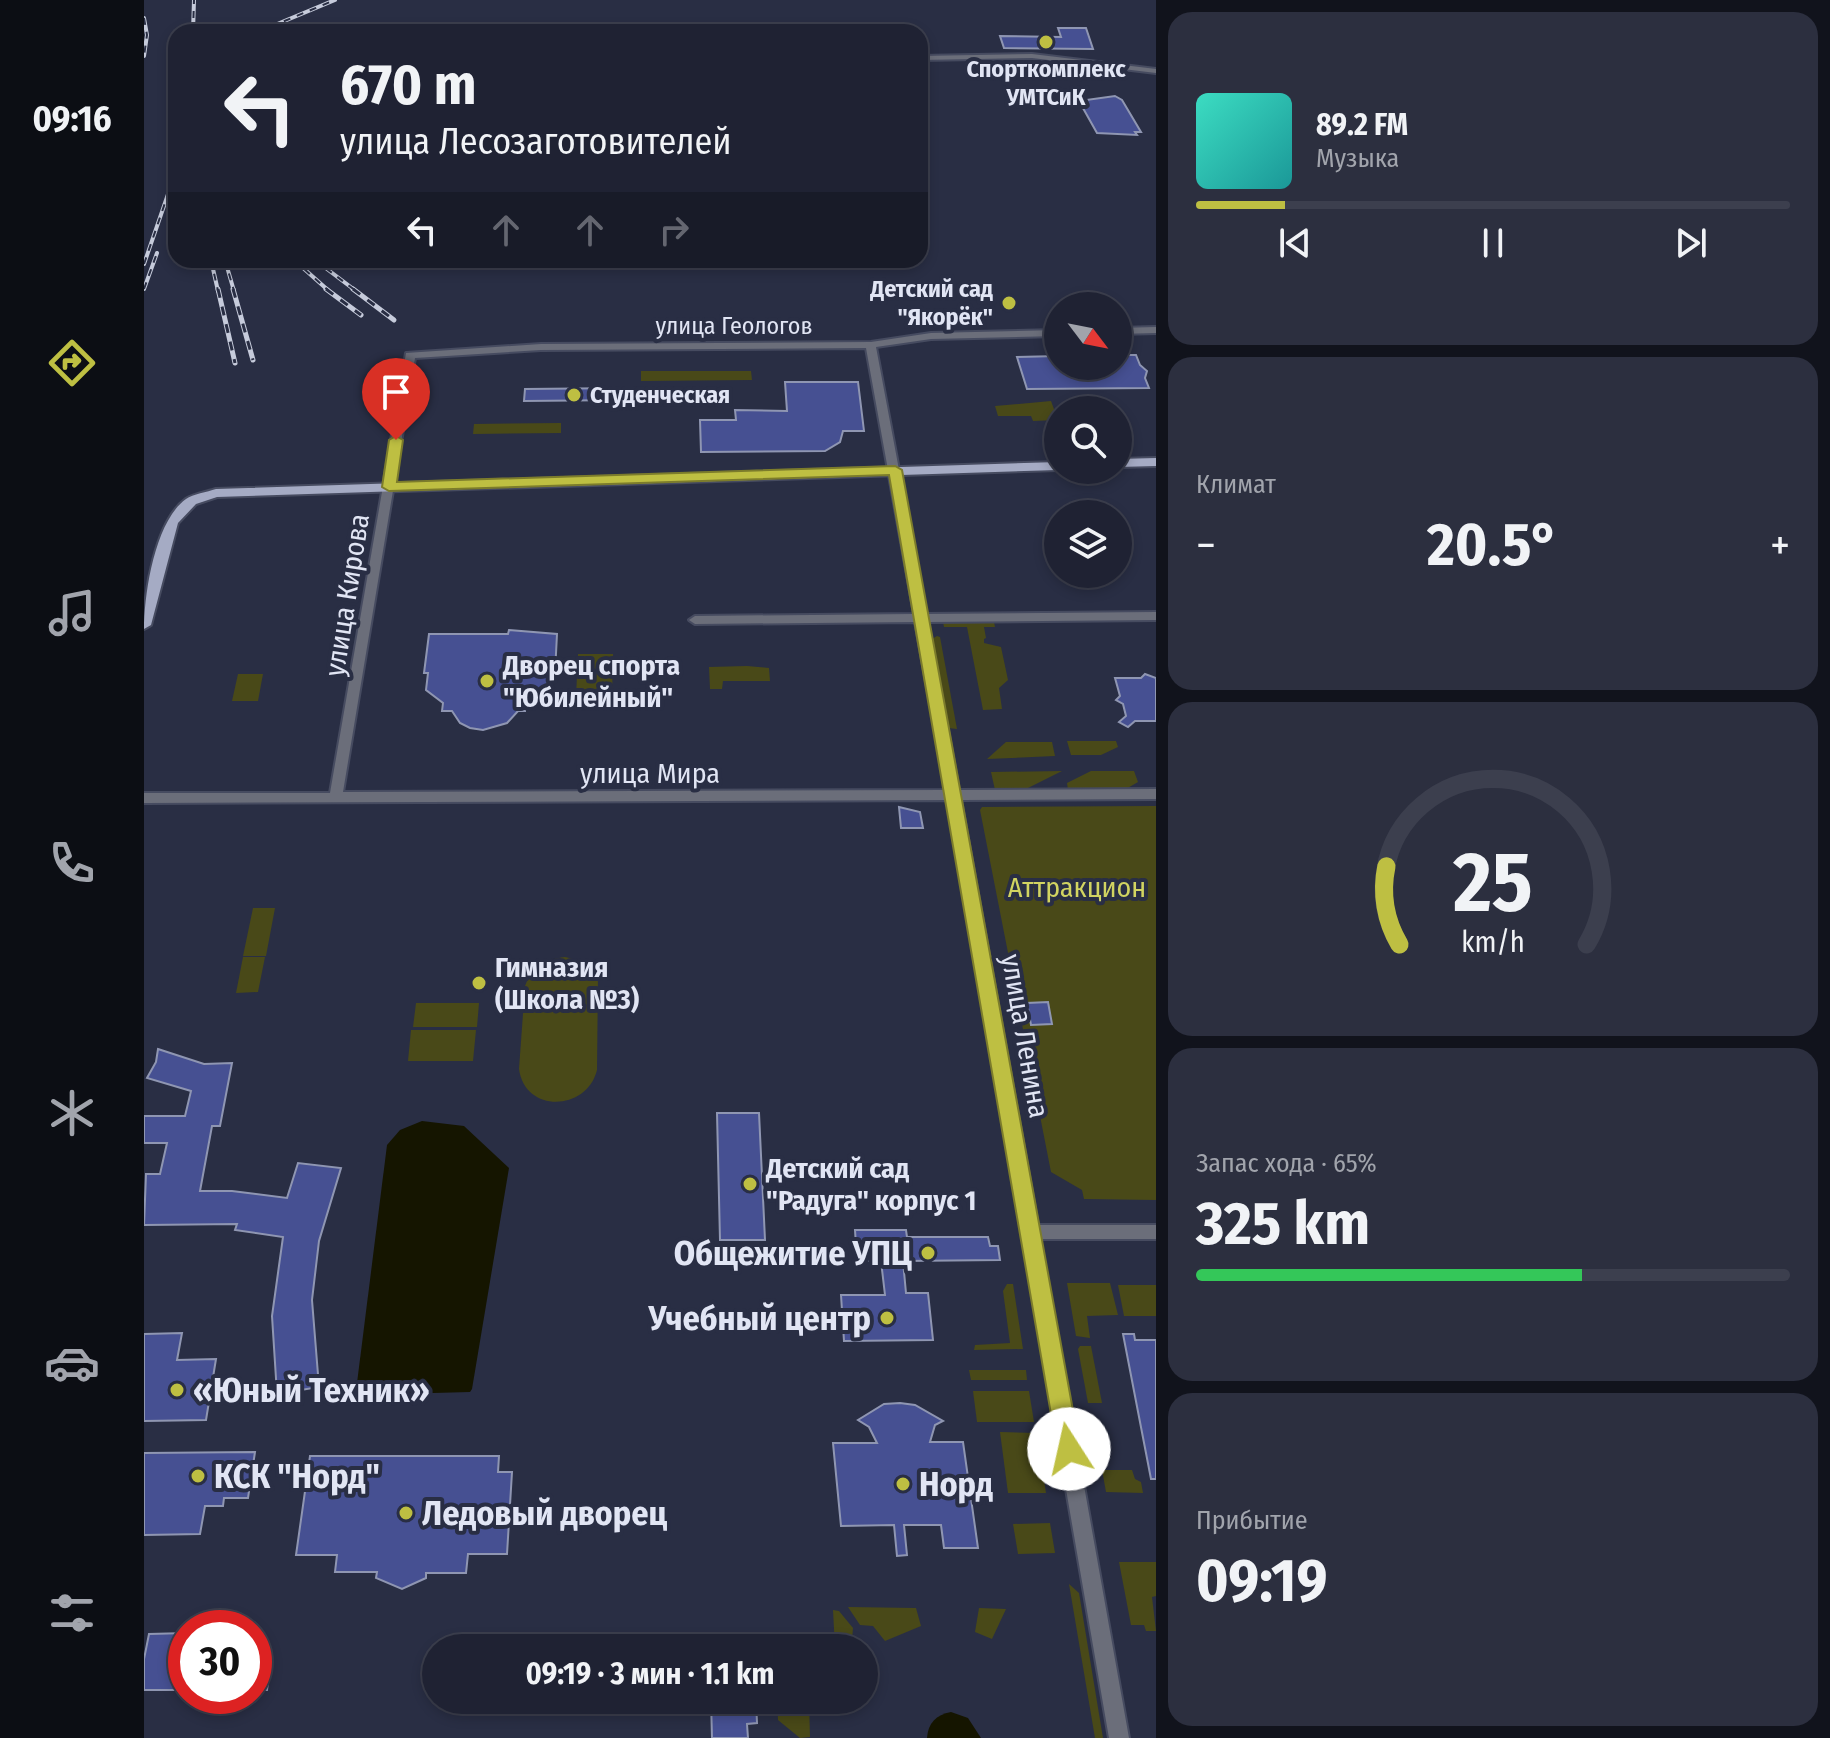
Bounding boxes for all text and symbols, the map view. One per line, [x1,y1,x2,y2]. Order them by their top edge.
marker: Спорткомплекс УМТСиК [1037,33,1055,51]
text: 670 m [340,52,477,119]
place label: Спорткомплекс УМТСиК [966,55,1126,111]
icon: left [208,56,312,160]
text: 09:16 [32,97,112,141]
text: 89.2 FM [1316,107,1408,143]
text: улица Лесозаготовителей [340,120,732,164]
text: Музыка [1316,143,1399,174]
icon: left [400,208,444,252]
icon: ahead [484,208,528,252]
icon: ahead [568,208,612,252]
icon: right [652,208,696,252]
icon: previous [1273,221,1317,265]
icon: pause [1471,221,1515,265]
icon: next [1669,221,1713,265]
place label: Детский сад "Якорёк" [869,275,993,331]
north arrow [1044,292,1132,380]
map controls [1044,292,1132,588]
marker: Детский сад "Якорёк" [1000,294,1018,312]
street label: улица Геологов [656,312,812,340]
icon: directions [44,335,100,391]
pin [362,358,430,440]
icon: arrive [374,370,418,414]
place label: Студенческая [590,381,730,409]
marker: Студенческая [565,386,583,404]
button: search [1044,396,1132,484]
text: Климат [1196,469,1276,500]
button: layers [1044,500,1132,588]
text: 20.5° [1427,509,1559,581]
street label: улица Кирова [318,511,376,679]
text: − [1196,519,1216,572]
text: + [1770,519,1790,572]
icon: music [44,585,100,641]
place label: Дворец спорта "Юбилейный" [502,649,680,714]
marker: Дворец спорта "Юбилейный" [478,672,496,690]
street label: улица Мира [580,757,720,790]
text: 25 [1452,833,1533,933]
icon: phone [44,835,100,891]
park label: Аттракцион [1008,871,1146,904]
text: km/h [1461,925,1525,960]
place label: Гимназия (Школа №3) [495,951,640,1016]
street label: улица Ленина [994,952,1056,1120]
marker: Гимназия (Школа №3) [470,974,488,992]
icon: climate [44,1085,100,1141]
text: Запас хода · 65% [1196,1148,1377,1179]
place label: Детский сад "Радуга" корпус 1 [765,1152,976,1217]
marker: Детский сад "Радуга" корпус 1 [741,1175,759,1193]
text: 325 km [1196,1188,1370,1260]
place label: Общежитие УПЦ [674,1233,912,1274]
marker: Общежитие УПЦ [919,1244,937,1262]
place label: Учебный центр [648,1298,871,1339]
marker: Учебный центр [878,1309,896,1327]
icon: car [44,1335,100,1391]
place label: «Юный Техник» [193,1370,430,1411]
marker: «Юный Техник» [168,1381,186,1399]
position arrow [1027,1407,1111,1491]
place label: КСК "Норд" [214,1456,380,1497]
place label: Норд [919,1464,993,1505]
marker: КСК "Норд" [189,1467,207,1485]
marker: Норд [894,1475,912,1493]
place label: Ледовый дворец [422,1493,667,1534]
marker: Ледовый дворец [397,1504,415,1522]
text: Прибытие [1196,1505,1308,1536]
text: 09:19 [1196,1545,1327,1617]
icon: filters [44,1585,100,1641]
speed limit sign: 30 [168,1610,272,1714]
text: 09:19 · 3 мин · 1.1 km [526,1656,774,1692]

